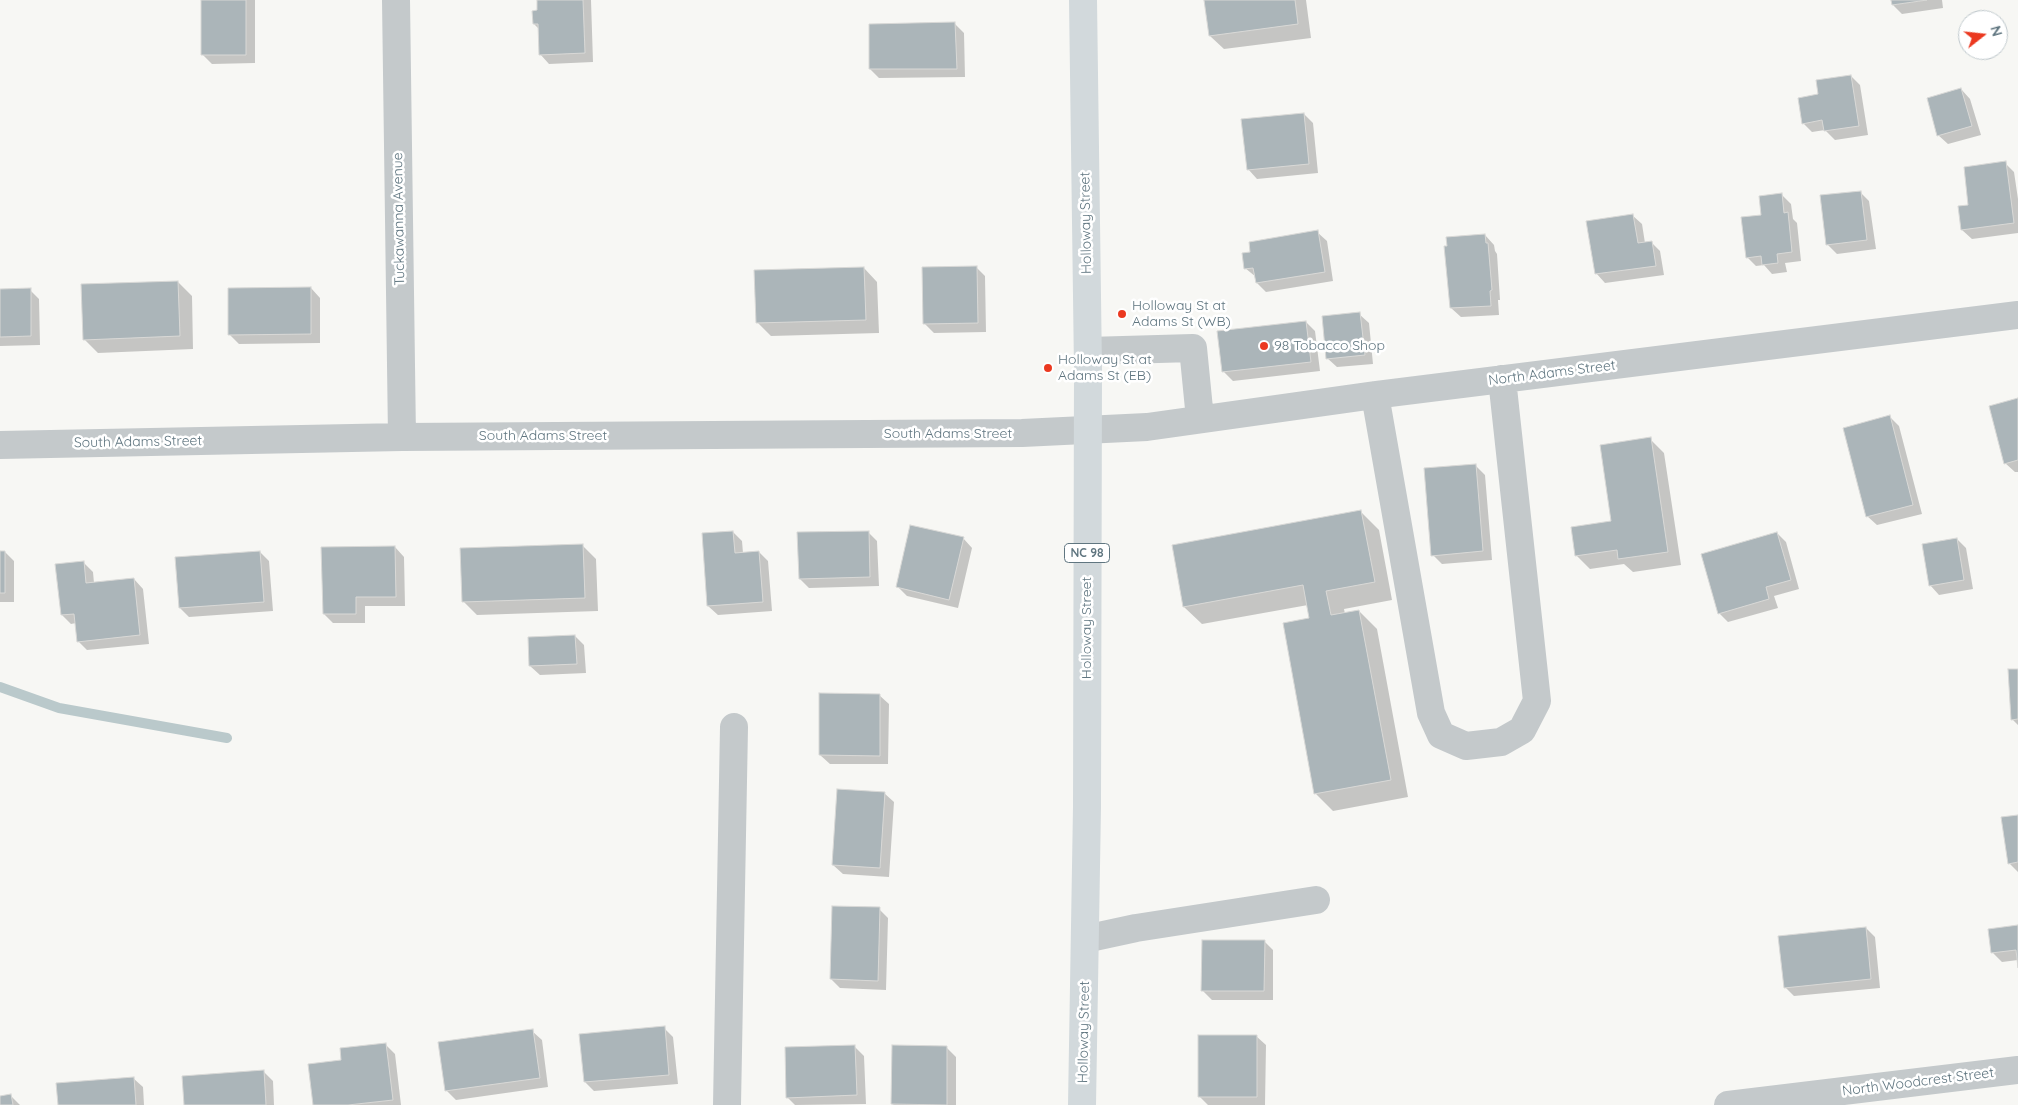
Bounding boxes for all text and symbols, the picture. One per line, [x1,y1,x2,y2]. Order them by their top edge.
north arrow [1958,10,2008,60]
text: N [1986,24,2007,39]
street label: Tuckawanna Avenue [389,152,409,286]
street label: Holloway Street [1077,172,1095,274]
place label: Holloway St at Adams St (WB) [1132,298,1231,331]
marker: Holloway St at Adams St (WB) [1116,308,1128,320]
place label: 98 Tobacco Shop [1274,338,1385,354]
marker: 98 Tobacco Shop [1258,340,1270,352]
place label: Holloway St at Adams St (EB) [1058,352,1152,384]
street label: North Adams Street [1487,357,1617,389]
marker: Holloway St at Adams St (EB) [1042,362,1054,374]
street label: South Adams Street [884,426,1012,442]
street label: South Adams Street [479,428,607,444]
street label: South Adams Street [74,432,202,452]
road number: NC 98 [1064,544,1110,562]
street label: Holloway Street [1079,577,1095,679]
street label: Holloway Street [1075,981,1093,1083]
street label: North Woodcrest Street [1841,1064,1995,1100]

